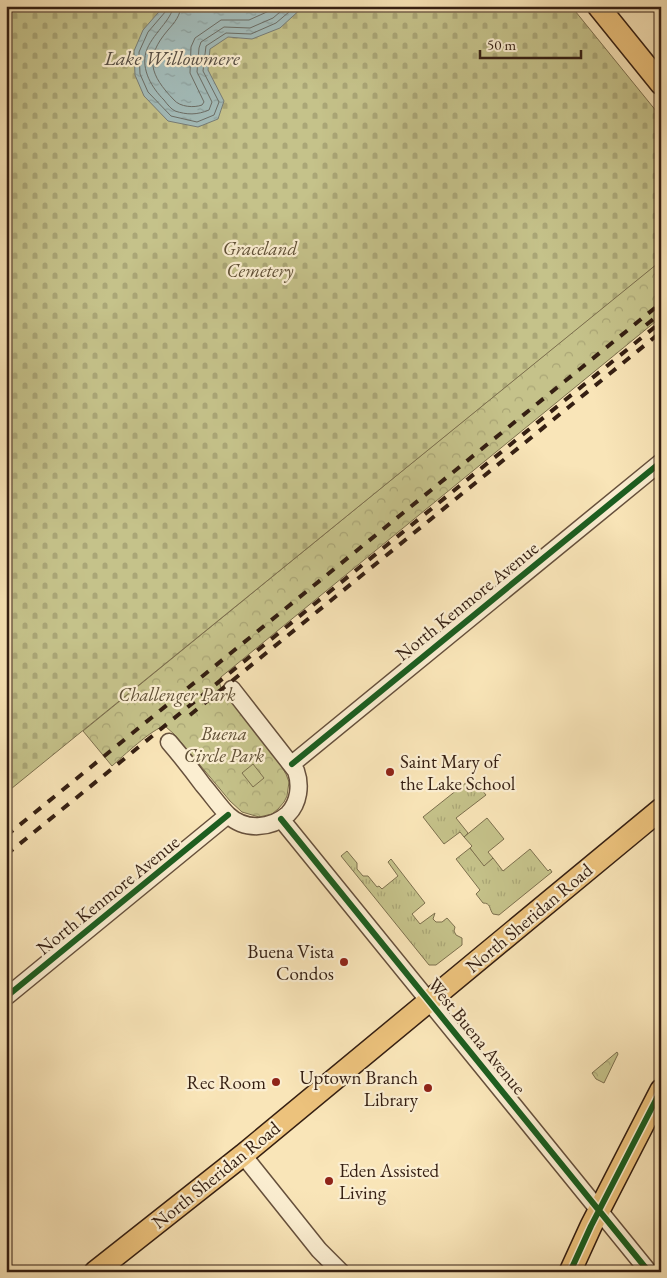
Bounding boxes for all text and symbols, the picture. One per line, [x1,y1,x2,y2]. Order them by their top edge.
scale bar [480,28,581,60]
text: 50 m [487,35,516,54]
water label: Lake Willowmere [103,45,240,71]
park label: Graceland Cemetery [223,236,298,283]
street label: North Kenmore Avenue [390,536,544,666]
park label: Challenger Park [118,682,236,707]
park label: Buena Circle Park [184,721,265,768]
place label: Saint Mary of the Lake School [400,749,516,796]
marker: Saint Mary of the Lake School [384,766,396,778]
street label: North Kenmore Avenue [31,830,185,960]
street label: North Sheridan Road [460,857,598,978]
place label: Buena Vista Condos [247,939,334,986]
marker: Buena Vista Condos [338,956,350,968]
street label: West Buena Avenue [422,972,532,1100]
place label: Uptown Branch Library [300,1065,419,1112]
place label: Rec Room [187,1070,266,1095]
marker: Rec Room [270,1076,282,1088]
marker: Uptown Branch Library [422,1082,434,1094]
street label: North Sheridan Road [147,1115,286,1234]
place label: Eden Assisted Living [339,1158,439,1205]
marker: Eden Assisted Living [323,1175,335,1187]

